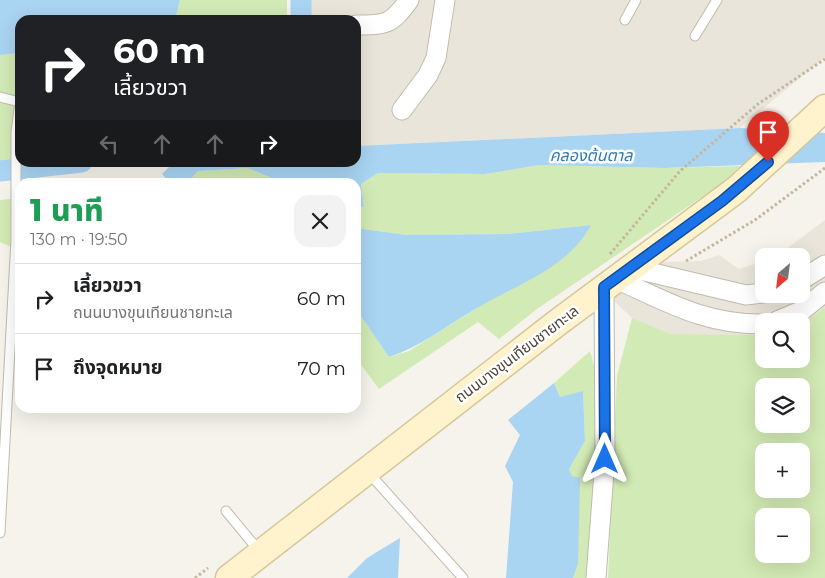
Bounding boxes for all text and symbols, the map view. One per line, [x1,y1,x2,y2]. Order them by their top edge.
text: 60 m [113,29,206,72]
icon: right [30,35,95,100]
text: เลี้ยวขวา [113,74,188,101]
pin [747,111,789,162]
icon: arrive [754,118,782,146]
icon: left [95,130,123,158]
icon: ahead [148,130,176,158]
icon: ahead [201,130,229,158]
icon: right [254,130,282,158]
water label: คลองต้นตาล [550,146,633,165]
text: 1 นาที [30,192,104,229]
button: close [294,195,346,247]
text: 130 m · 19:50 [30,230,128,249]
north arrow [755,248,810,302]
map controls [755,248,810,563]
text: เลี้ยวขวา [73,274,142,297]
icon: right [30,285,58,313]
text: 60 m [297,287,346,310]
street label: ถนนบางขุนเทียนชายทะเล [451,301,582,406]
text: ถนนบางขุนเทียนชายทะเล [73,303,233,322]
button: search [755,313,810,368]
icon: arrive [30,355,58,383]
text: ถึงจุดหมาย [73,356,163,379]
text: 70 m [297,357,346,380]
button: layers [755,378,810,433]
position arrow [578,432,630,484]
button: + [755,443,810,498]
button: − [755,508,810,563]

